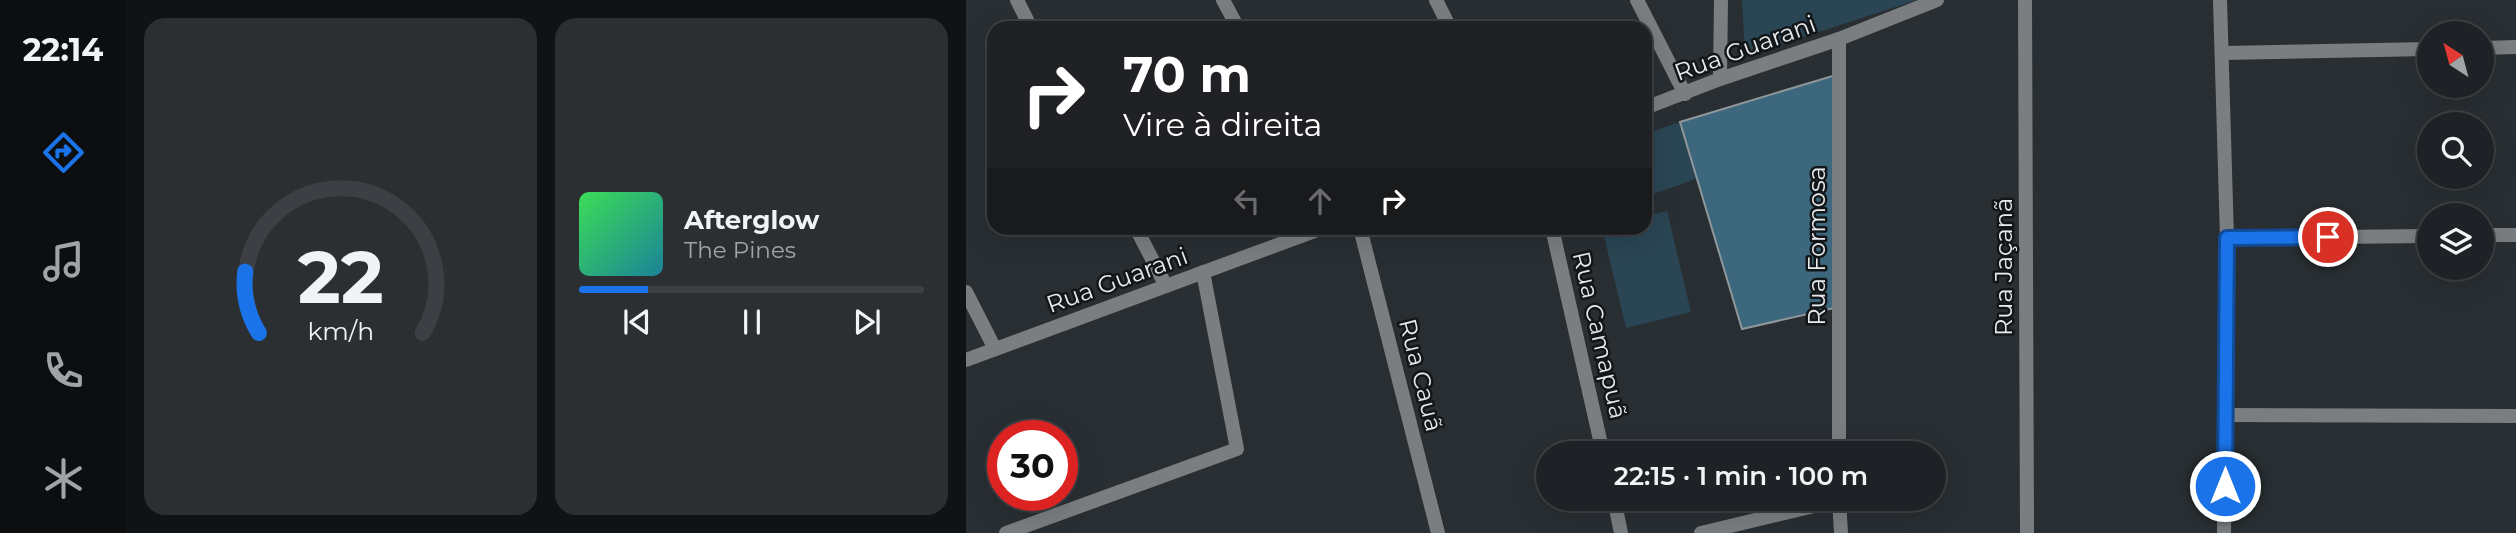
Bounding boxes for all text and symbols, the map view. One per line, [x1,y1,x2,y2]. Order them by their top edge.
street label: Rua Guarani [1670,9,1820,87]
north arrow [2417,21,2494,98]
map controls [2417,21,2494,280]
text: 22:14 [23,30,103,69]
text: 70 m [1123,45,1251,104]
icon: right [1008,49,1099,140]
text: Vire à direita [1123,105,1322,144]
button: search [2417,112,2494,189]
icon: directions [39,128,88,177]
street label: Rua Formosa [1802,166,1831,326]
icon: left [1228,182,1266,220]
icon: ahead [1301,182,1339,220]
icon: right [1374,182,1412,220]
street label: Rua Jaçanã [1989,198,2018,336]
button: layers [2417,203,2494,280]
text: Afterglow [684,204,819,236]
pin [2298,207,2358,267]
icon: arrive [2309,218,2347,256]
text: 22 [298,233,383,321]
text: The Pines [684,236,796,264]
icon: music [39,237,88,286]
street label: Rua Guarani [1042,241,1192,319]
street label: Rua Camapuã [1567,248,1633,422]
icon: previous [618,303,656,341]
icon: pause [733,303,771,341]
icon: next [848,303,886,341]
text: km/h [307,315,374,345]
street label: Rua Cauã [1393,316,1449,434]
icon: phone [39,346,88,395]
speed limit sign: 30 [987,420,1078,511]
position arrow [2188,449,2262,523]
icon: climate [39,454,88,503]
text: 22:15 · 1 min · 100 m [1614,460,1868,492]

